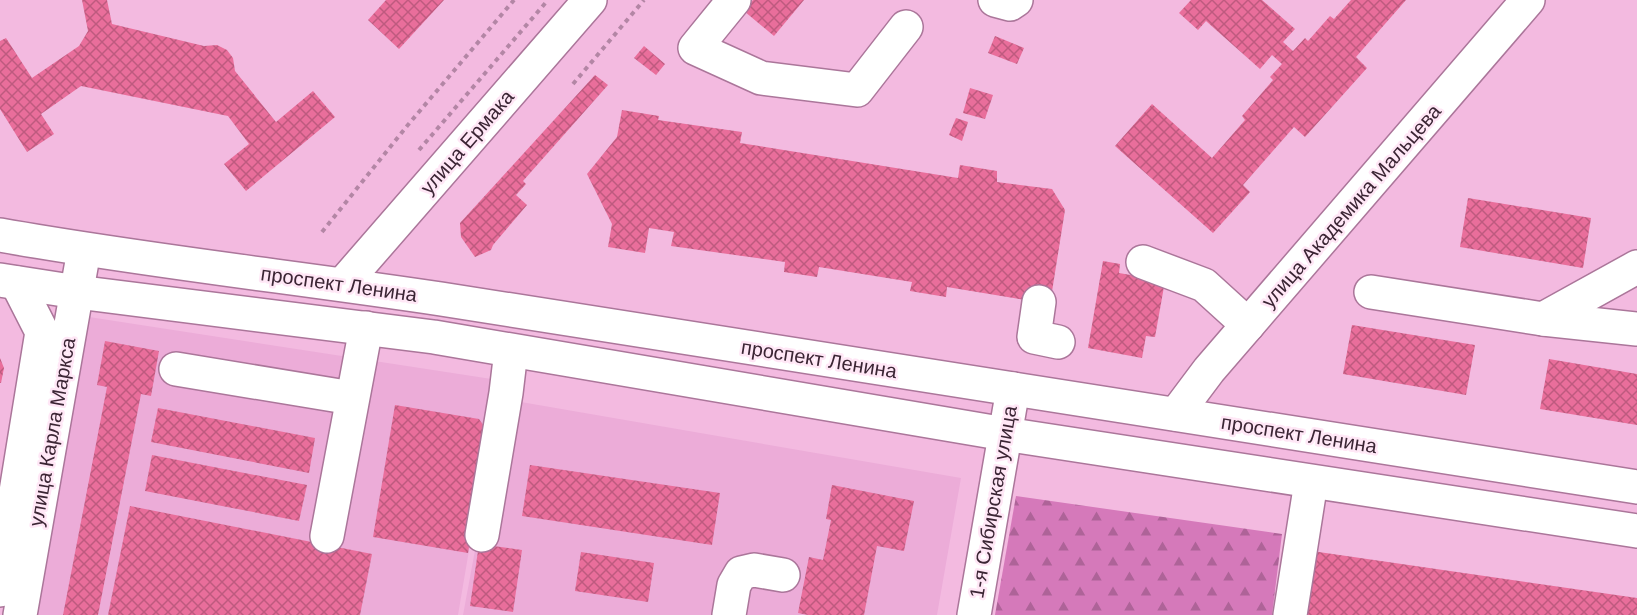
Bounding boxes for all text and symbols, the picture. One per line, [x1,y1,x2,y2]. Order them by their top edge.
street label: улица Ермака [416,85,519,198]
street label: улица Академика Мальцева [1257,99,1446,312]
street label: проспект Ленина [260,262,419,306]
street label: улица Карла Маркса [25,335,80,528]
street label: проспект Ленина [740,336,899,382]
street label: 1-я Сибирская улица [965,403,1021,600]
street label: проспект Ленина [1220,411,1379,457]

